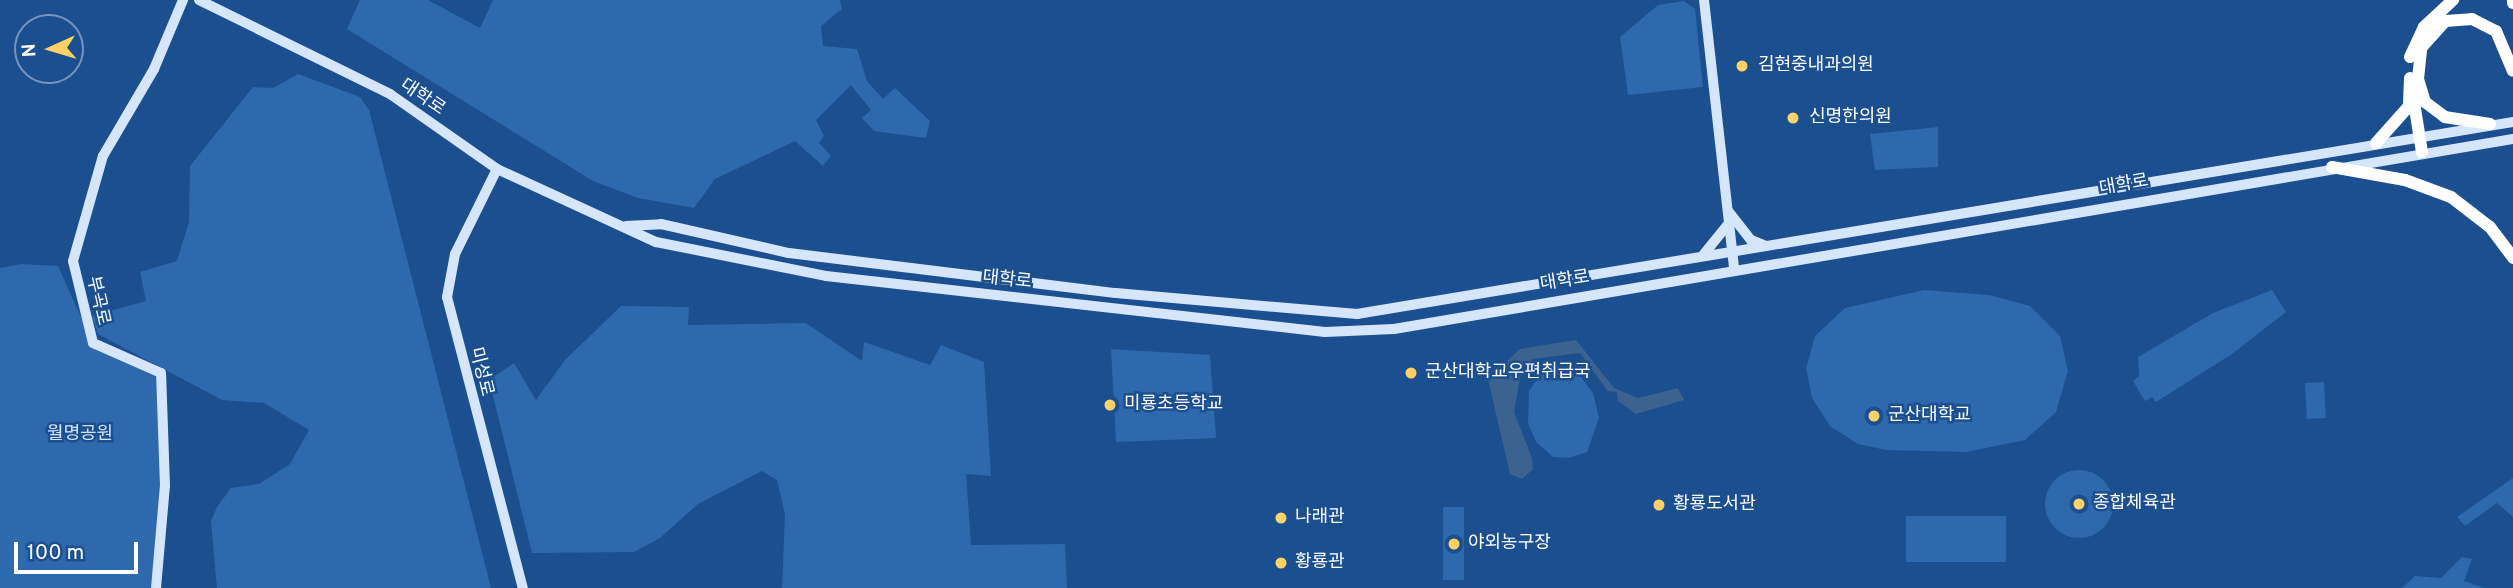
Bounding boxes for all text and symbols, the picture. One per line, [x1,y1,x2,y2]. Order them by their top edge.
north arrow [14,14,84,84]
text: N [18,43,42,58]
place label: 김현중내과의원 [1758,55,1874,77]
marker: 김현중내과의원 [1732,56,1752,76]
street label: 대학로 [395,75,449,121]
place label: 신명한의원 [1809,107,1892,129]
marker: 신명한의원 [1783,108,1803,128]
street label: 대학로 [2098,171,2150,201]
street label: 대학로 [1539,267,1591,297]
street label: 대학로 [981,268,1033,294]
street label: 부곡로 [81,274,113,328]
street label: 미성로 [464,345,496,399]
place label: 군산대학교우편취급국 [1425,362,1591,384]
marker: 군산대학교우편취급국 [1403,365,1419,381]
place label: 미룡초등학교 [1124,394,1223,416]
marker: 미룡초등학교 [1102,397,1118,413]
place label: 군산대학교 [1888,405,1971,427]
marker: 군산대학교 [1866,408,1882,424]
park label: 월명공원 [47,424,113,446]
place label: 종합체육관 [2093,493,2176,515]
place label: 황룡도서관 [1673,494,1756,516]
marker: 종합체육관 [2071,496,2087,512]
marker: 황룡도서관 [1651,497,1667,513]
place label: 나래관 [1295,507,1345,529]
marker: 나래관 [1273,510,1289,526]
scale bar [18,528,142,572]
place label: 야외농구장 [1468,533,1551,555]
marker: 야외농구장 [1446,536,1462,552]
text: 100 m [27,540,84,567]
place label: 황룡관 [1295,552,1345,574]
marker: 황룡관 [1273,555,1289,571]

